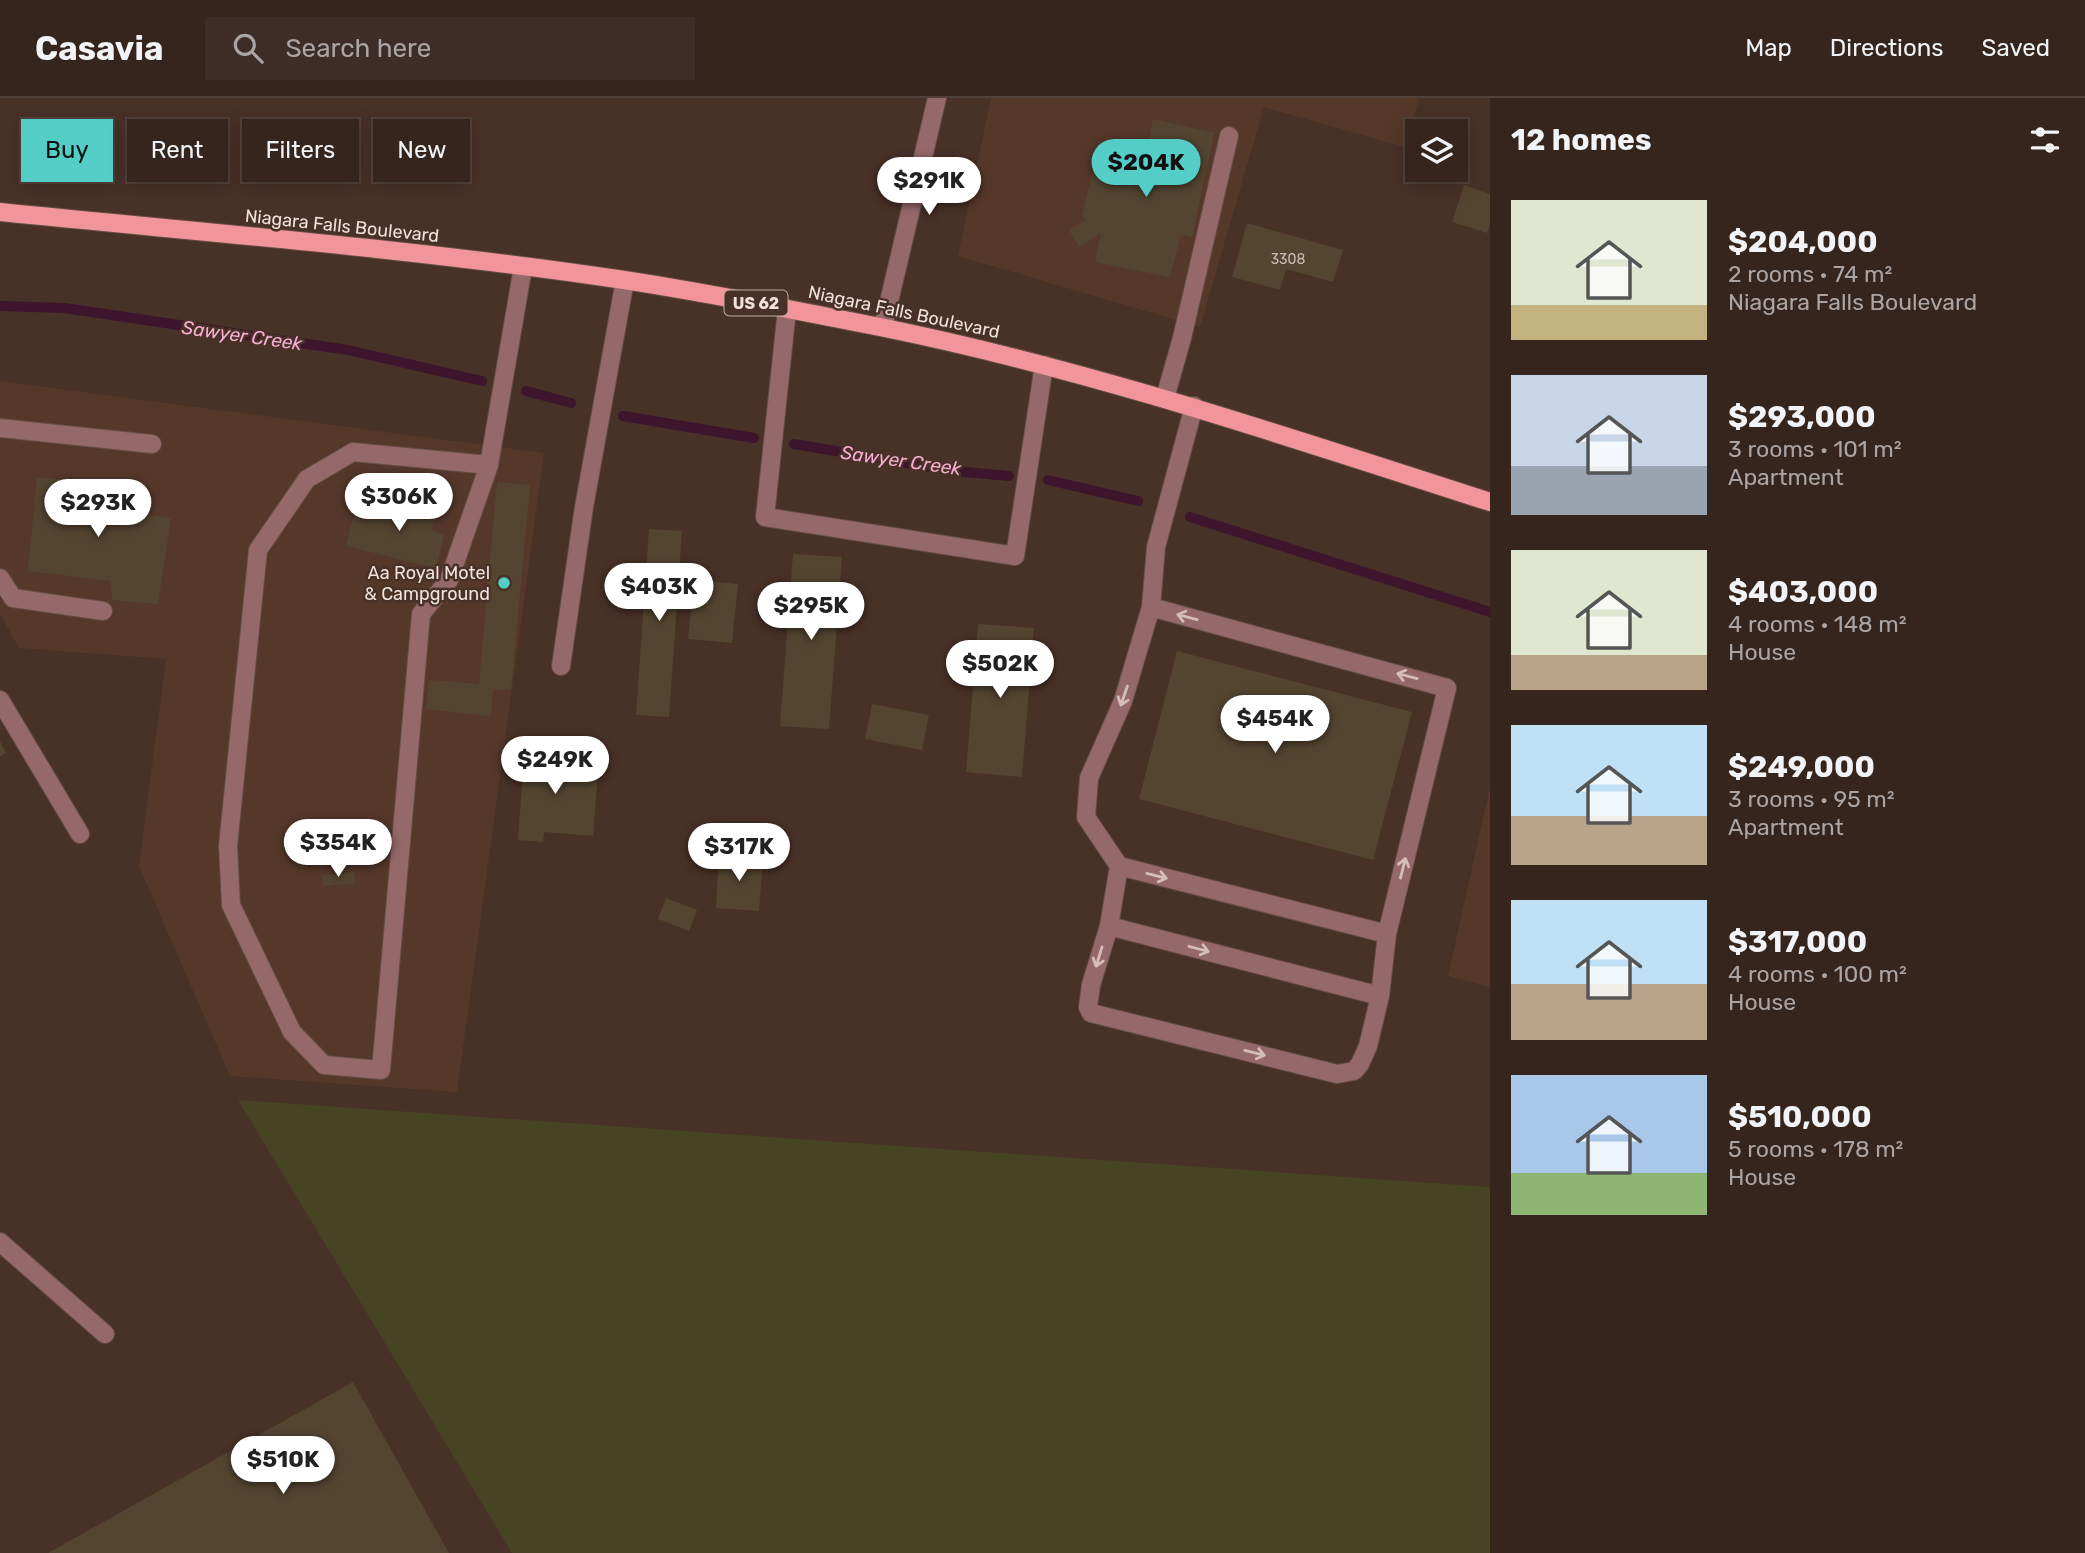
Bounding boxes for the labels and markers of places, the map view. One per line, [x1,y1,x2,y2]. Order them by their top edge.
pin: $204K [1097,140,1195,199]
pin: $291K [880,158,978,217]
pin: $306K [350,474,448,533]
pin: $293K [49,480,147,539]
place label: Aa Royal Motel & Campground [364,562,490,605]
pin: $403K [610,564,708,623]
marker: Aa Royal Motel & Campground [496,575,512,591]
pin: $295K [762,582,860,642]
pin: $502K [951,640,1049,700]
pin: $454K [1226,696,1324,755]
pin: $249K [506,736,604,796]
pin: $354K [289,820,387,879]
pin: $317K [690,824,788,883]
pin: $510K [234,1436,332,1496]

